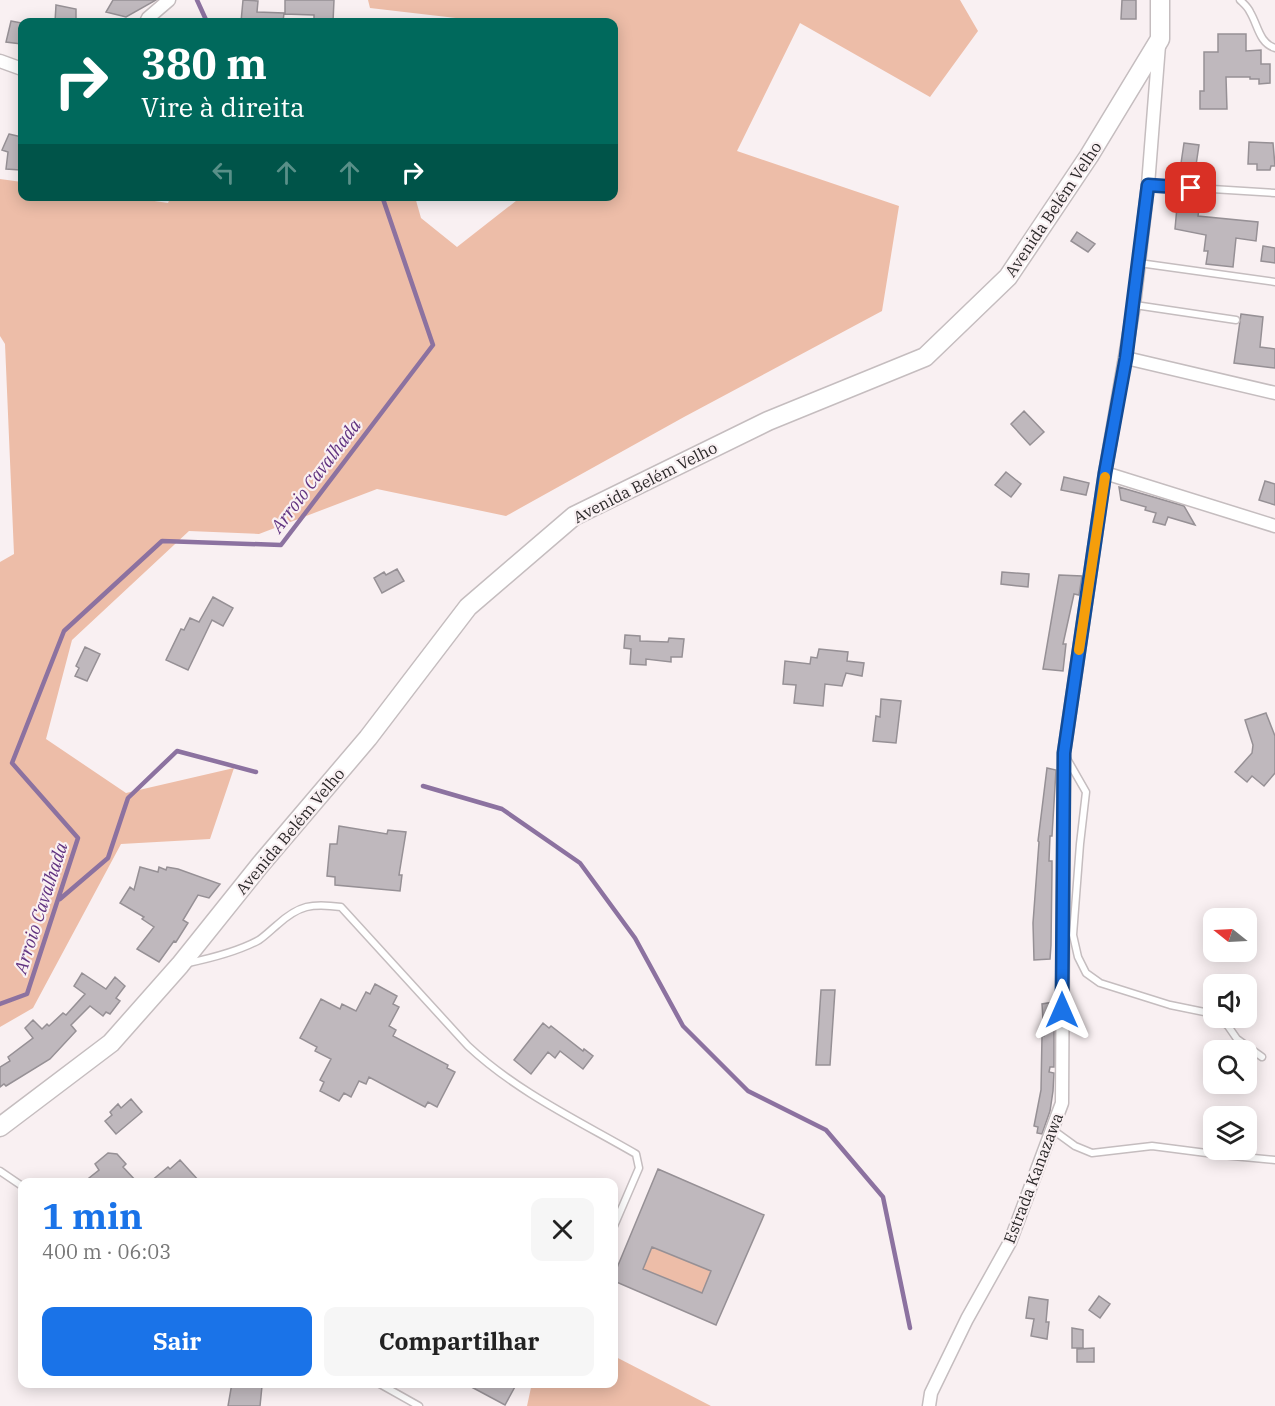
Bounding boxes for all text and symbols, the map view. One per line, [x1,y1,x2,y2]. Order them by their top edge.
text: 380 m [141,36,267,91]
icon: right [42,42,120,120]
text: Vire à direita [141,89,305,124]
street label: Avenida Belém Velho [1000,138,1106,280]
icon: left [207,156,240,189]
icon: ahead [270,156,303,189]
icon: ahead [333,156,366,189]
icon: right [396,156,429,189]
pin [1165,162,1216,213]
icon: arrive [1174,171,1207,204]
water label: Arroio Cavalhada [265,414,366,538]
street label: Avenida Belém Velho [570,437,720,527]
street label: Avenida Belém Velho [231,764,349,898]
water label: Arroio Cavalhada [8,839,73,977]
north arrow [1203,908,1257,962]
map controls [1203,908,1257,1160]
button: sound [1203,974,1257,1028]
position arrow [1030,978,1094,1042]
button: search [1203,1040,1257,1094]
button: layers [1203,1106,1257,1160]
street label: Estrada Kanazawa [999,1110,1067,1246]
text: 1 min [42,1192,143,1239]
button: close [531,1198,594,1261]
text: 400 m · 06:03 [42,1238,171,1265]
button: Sair [42,1307,312,1376]
button: Compartilhar [324,1307,594,1376]

